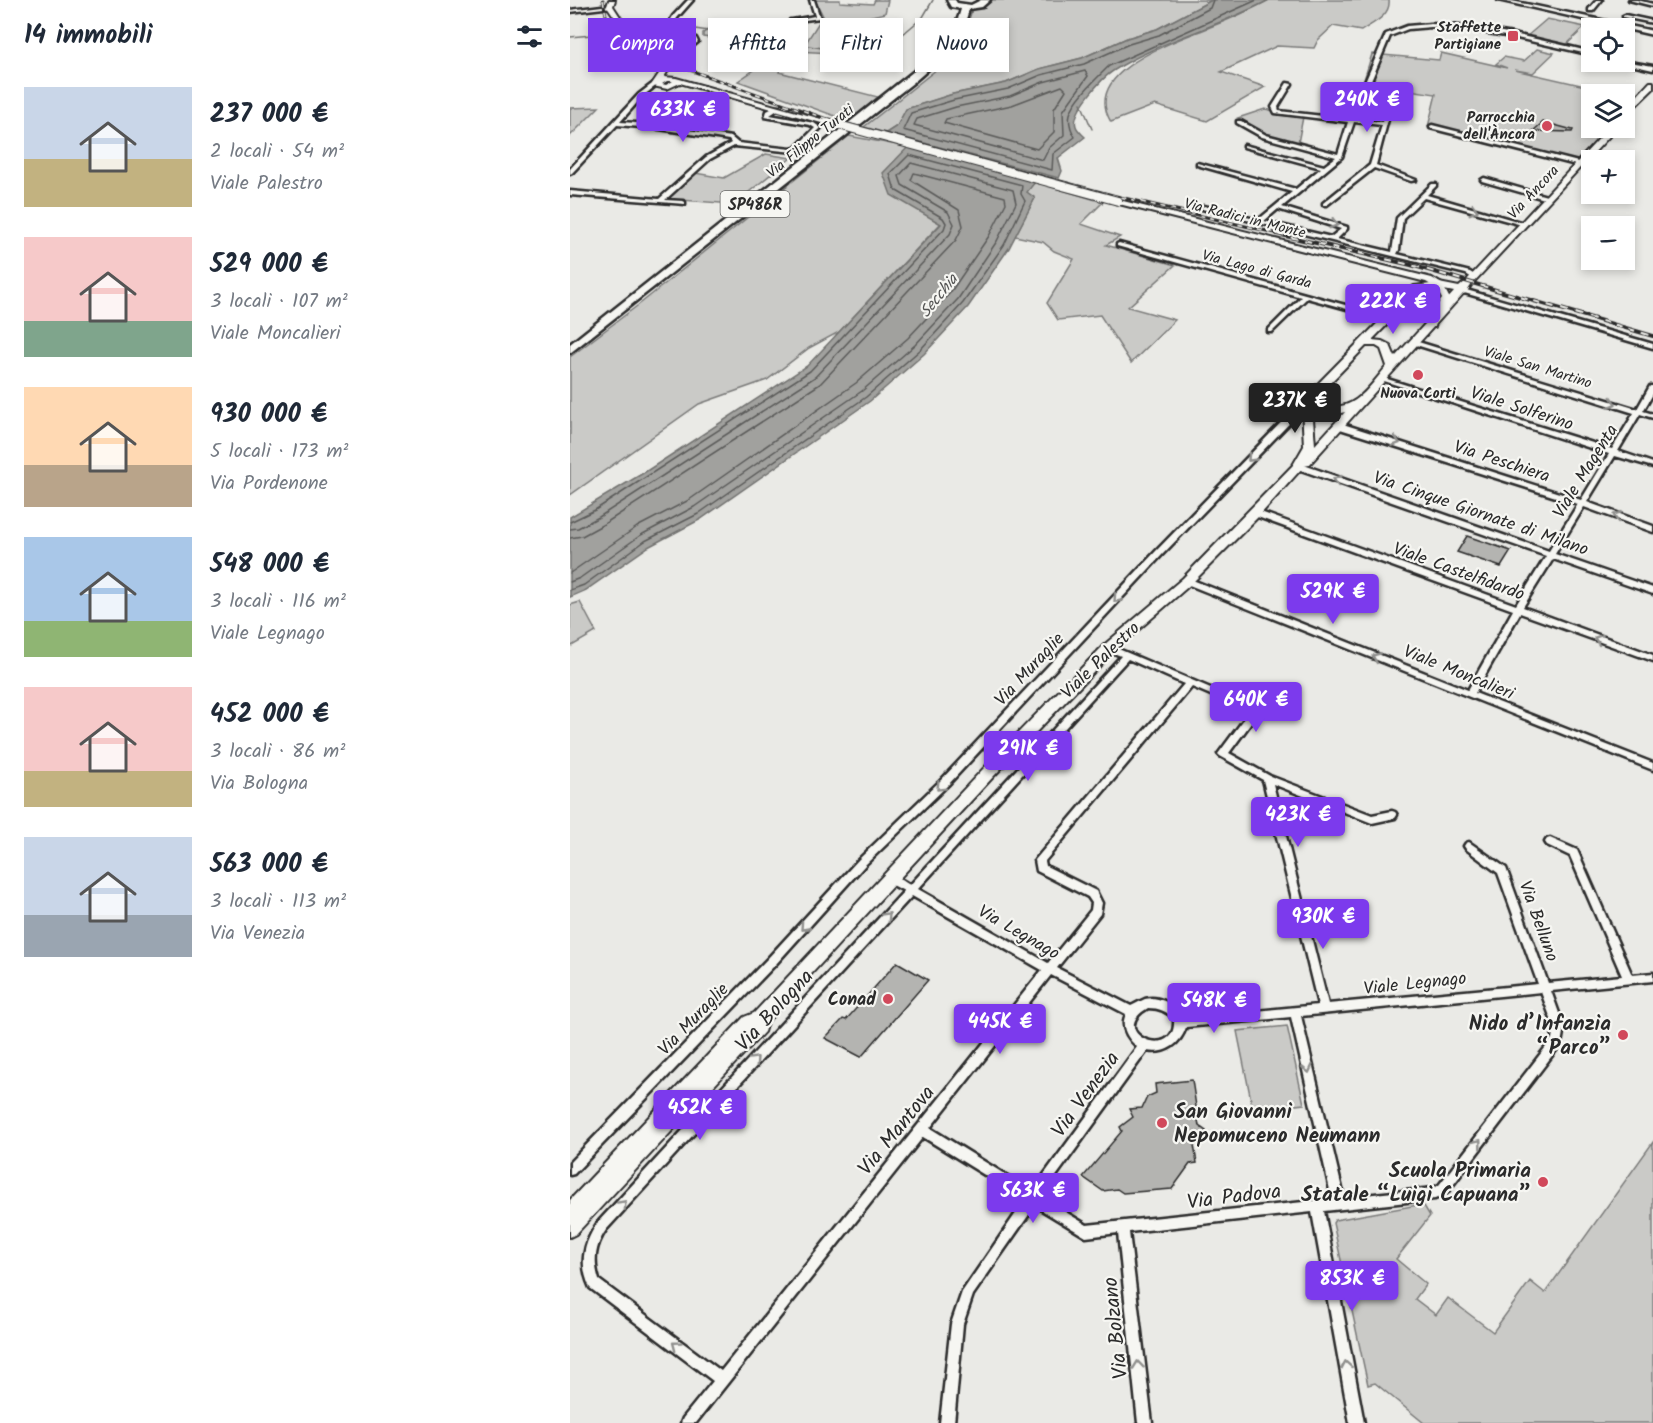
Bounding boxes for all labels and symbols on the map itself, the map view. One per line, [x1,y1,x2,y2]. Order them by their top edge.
place label: Staffette Partigiane [1435,16,1502,57]
marker: Staffette Partigiane [1506,29,1520,43]
pin: 240K € [1318,82,1416,133]
pin: 633K € [634,92,732,143]
street label: Via Filippo Turati [761,98,861,185]
place label: Parrocchia dell'Àncora [1463,106,1535,147]
marker: Parrocchia dell'Àncora [1540,119,1554,133]
street label: Via Ancora [1502,160,1565,225]
road number: SP486R [720,191,789,217]
street label: Via Radici in Monte [1181,192,1308,246]
one-way arrow [1468,203,1479,215]
one-way arrow [1328,217,1339,230]
street label: Via Lago di Garda [1199,244,1314,296]
water label: Secchia [914,268,965,323]
pin: 222K € [1344,284,1442,335]
street label: Viale San Martino [1481,340,1595,396]
marker: Nuova Corti [1411,368,1425,382]
street label: Viale Solferino [1466,379,1577,440]
place label: Nuova Corti [1380,382,1457,406]
pin: 237K € [1246,383,1344,434]
one-way arrow [1606,396,1617,409]
street label: Viale Magenta [1546,419,1627,525]
street label: Via Peschiera [1450,433,1553,492]
one-way arrow [1390,435,1401,448]
one-way arrow [1248,450,1259,461]
street label: Via Cinque Giornate di Milano [1369,464,1592,565]
one-way arrow [1332,474,1343,487]
one-way arrow [1613,511,1624,523]
street label: Viale Castelfidardo [1388,535,1528,610]
pin: 529K € [1284,574,1382,625]
one-way arrow [1113,592,1124,603]
street label: Viale Palestro [1054,615,1148,707]
street label: Via Muraglie [988,626,1072,714]
one-way arrow [1593,633,1604,646]
street label: Viale Moncalieri [1399,638,1519,709]
one-way arrow [1372,651,1382,664]
pin: 640K € [1207,682,1305,733]
pin: 291K € [979,731,1077,782]
one-way arrow [936,780,946,791]
pin: 423K € [1249,797,1347,848]
street label: Via Belluno [1510,877,1566,966]
street label: Via Legnago [972,898,1065,969]
pin: 930K € [1274,899,1372,950]
one-way arrow [880,913,891,923]
one-way arrow [800,920,811,930]
street label: Via Bologna [728,962,822,1060]
street label: Viale Legnago [1362,965,1468,1004]
street label: Via Muraglie [652,977,737,1063]
pin: 548K € [1165,983,1263,1034]
place label: Conad [828,986,876,1015]
marker: Conad [881,992,895,1006]
pin: 445K € [951,1004,1049,1055]
place label: Nido d’Infanzia “Parco” [1469,1008,1611,1065]
marker: Nido d’Infanzia “Parco” [1616,1028,1630,1042]
street label: Via Venezia [1044,1045,1129,1145]
one-way arrow [748,1056,759,1067]
one-way arrow [1301,1063,1314,1073]
street label: Via Mantova [850,1078,944,1183]
pin: 452K € [651,1090,749,1141]
place label: San Giovanni Nepomuceno Neumann [1174,1096,1380,1153]
marker: San Giovanni Nepomuceno Neumann [1155,1116,1169,1130]
one-way arrow [1471,1139,1482,1150]
place label: Scuola Primaria Statale “Luigi Capuana” [1301,1155,1531,1212]
pin: 563K € [984,1173,1082,1224]
street label: Via Padova [1185,1175,1283,1220]
marker: Scuola Primaria Statale “Luigi Capuana” [1536,1175,1550,1189]
one-way arrow [616,1200,627,1210]
pin: 853K € [1303,1261,1401,1312]
street label: Via Bolzano [1095,1275,1138,1380]
one-way arrow [671,1341,682,1352]
one-way arrow [1133,1360,1145,1369]
one-way arrow [1340,1360,1353,1370]

